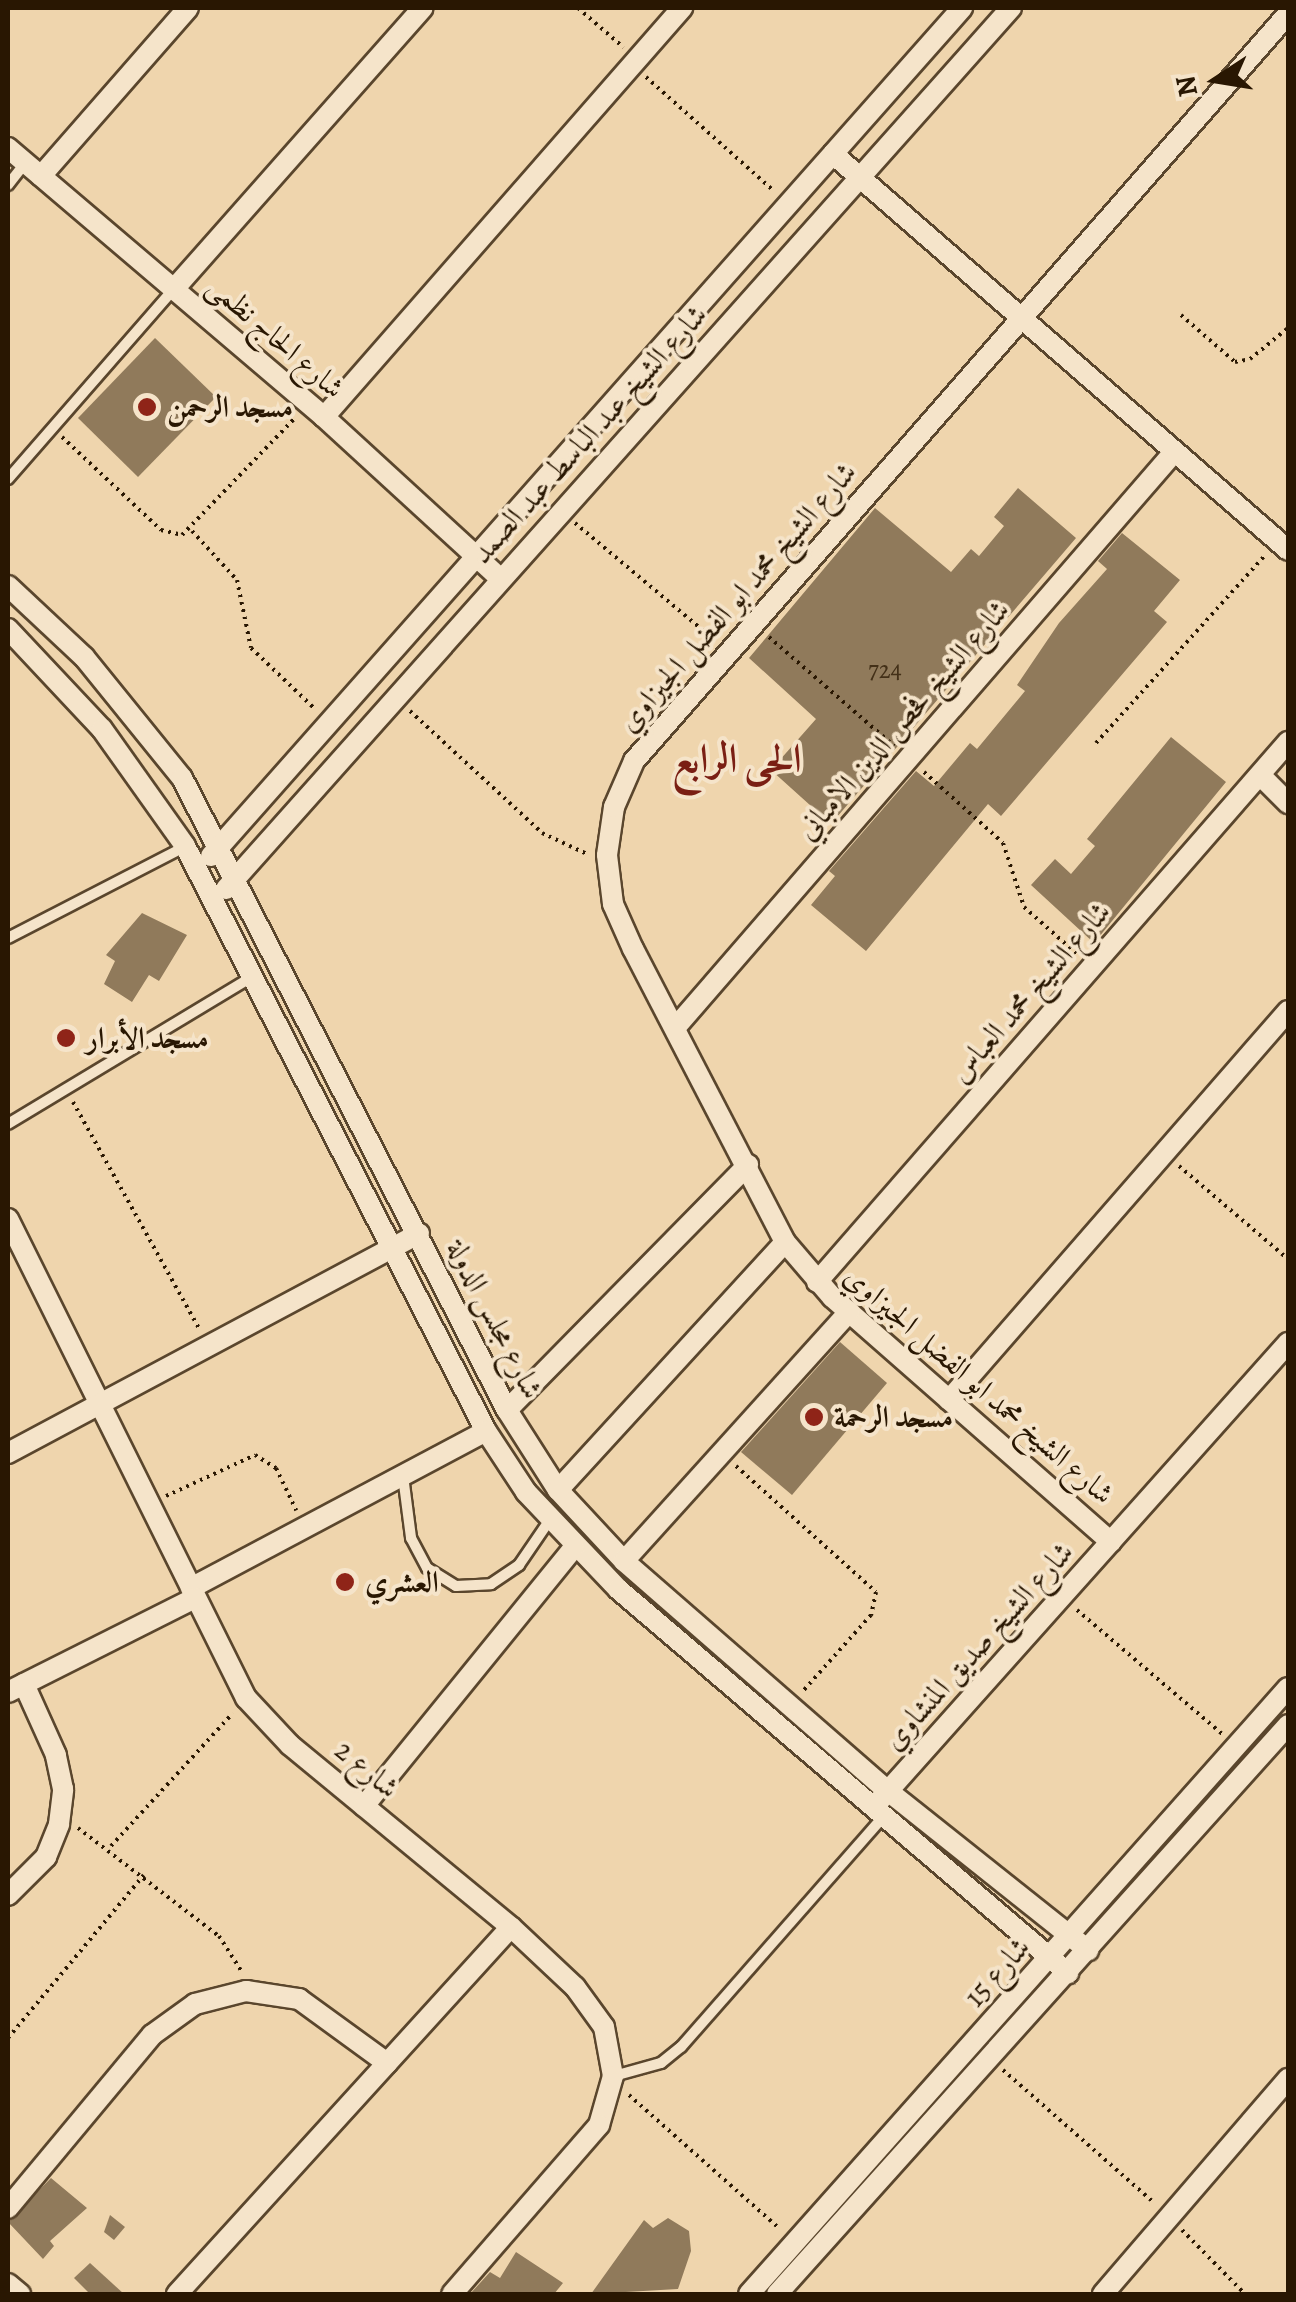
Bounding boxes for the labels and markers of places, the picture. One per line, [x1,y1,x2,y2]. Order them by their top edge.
place label: مسجد الرحمن [167,389,293,425]
marker: مسجد الرحمن [136,396,158,418]
place label: مسجد الأبرار [86,1020,209,1056]
marker: مسجد الأبرار [55,1027,77,1049]
place label: مسجد الرحمة [834,1399,953,1435]
marker: مسجد الرحمة [803,1406,825,1428]
place label: العشري [365,1564,439,1600]
marker: العشري [334,1571,356,1593]

